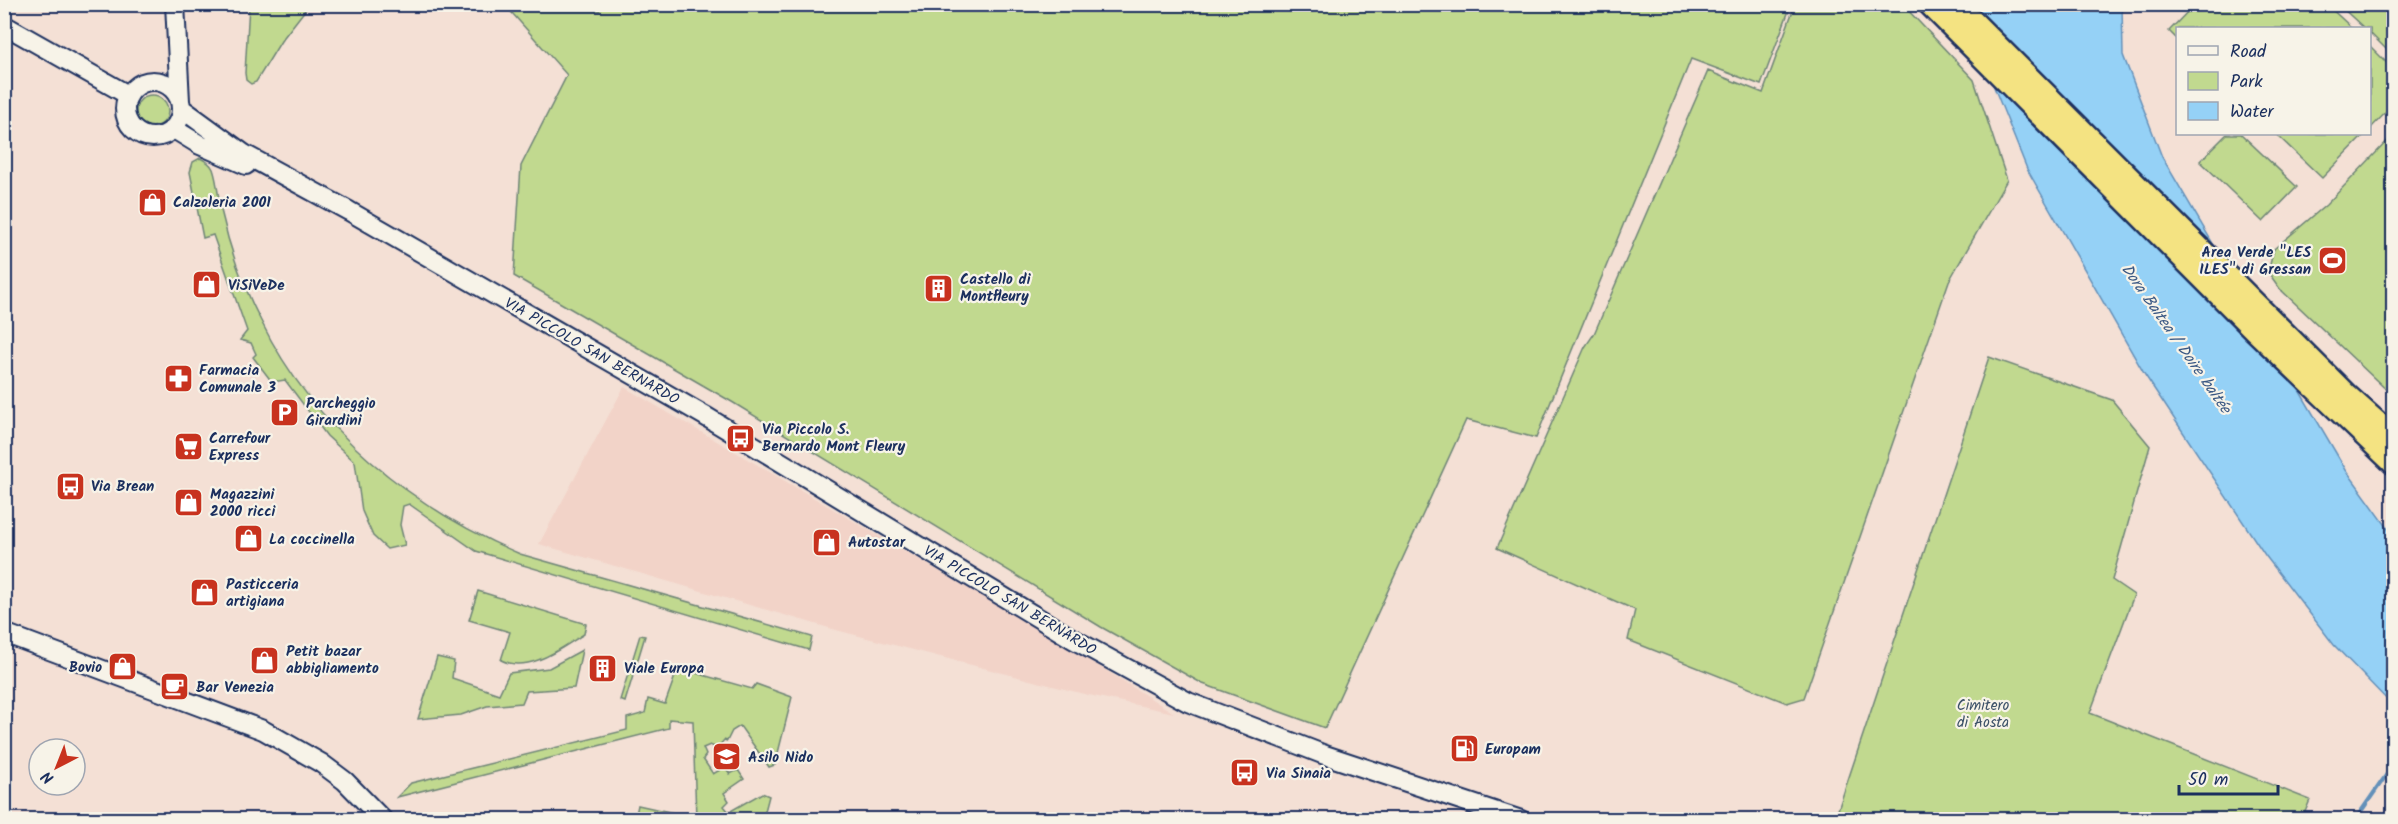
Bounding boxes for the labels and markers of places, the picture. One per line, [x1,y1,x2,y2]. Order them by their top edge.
shop icon: Calzoleria 2001 [136,186,168,218]
place label: Calzoleria 2001 [173,191,271,215]
place label: Area Verde "LES ILES" di Gressan [2199,241,2312,282]
sports icon: Area Verde "LES ILES" di Gressan [2316,245,2348,277]
place label: Castello di Montfleury [960,268,1032,309]
shop icon: ViSiVeDe [191,269,223,301]
building icon: Castello di Montfleury [923,272,955,304]
place label: ViSiVeDe [228,274,285,298]
place label: Farmacia Comunale 3 [199,359,276,400]
pharmacy icon: Farmacia Comunale 3 [162,363,194,395]
place label: Parcheggio Girardini [306,392,376,433]
parking icon: Parcheggio Girardini [269,396,301,428]
place label: Via Piccolo S. Bernardo Mont Fleury [762,418,905,459]
bus stop icon: Via Piccolo S. Bernardo Mont Fleury [725,422,757,454]
place label: Carrefour Express [209,427,271,468]
supermarket icon: Carrefour Express [172,431,204,463]
bus stop icon: Via Brean [54,470,86,502]
place label: Via Brean [91,475,154,499]
place label: Magazzini 2000 ricci [210,483,277,524]
shop icon: Magazzini 2000 ricci [173,487,205,519]
shop icon: La coccinella [232,523,264,555]
shop icon: Autostar [811,526,843,558]
place label: La coccinella [269,528,355,552]
place label: Autostar [848,531,906,555]
place label: Pasticceria artigiana [226,573,299,614]
shop icon: Pasticceria artigiana [189,577,221,609]
place label: Petit bazar abbigliamento [286,640,379,681]
shop icon: Petit bazar abbigliamento [249,644,281,676]
shop icon: Bovio [107,651,139,683]
building icon: Viale Europa [587,652,619,684]
place label: Bovio [69,656,102,680]
place label: Viale Europa [624,657,705,681]
cafe icon: Bar Venezia [159,671,191,703]
place label: Bar Venezia [196,676,274,700]
fuel station icon: Europam [1448,733,1480,765]
place label: Europam [1485,738,1541,762]
school or university icon: Asilo Nido [711,741,743,773]
place label: Asilo Nido [748,746,813,770]
bus stop icon: Via Sinaia [1229,757,1261,789]
place label: Via Sinaia [1266,762,1331,786]

